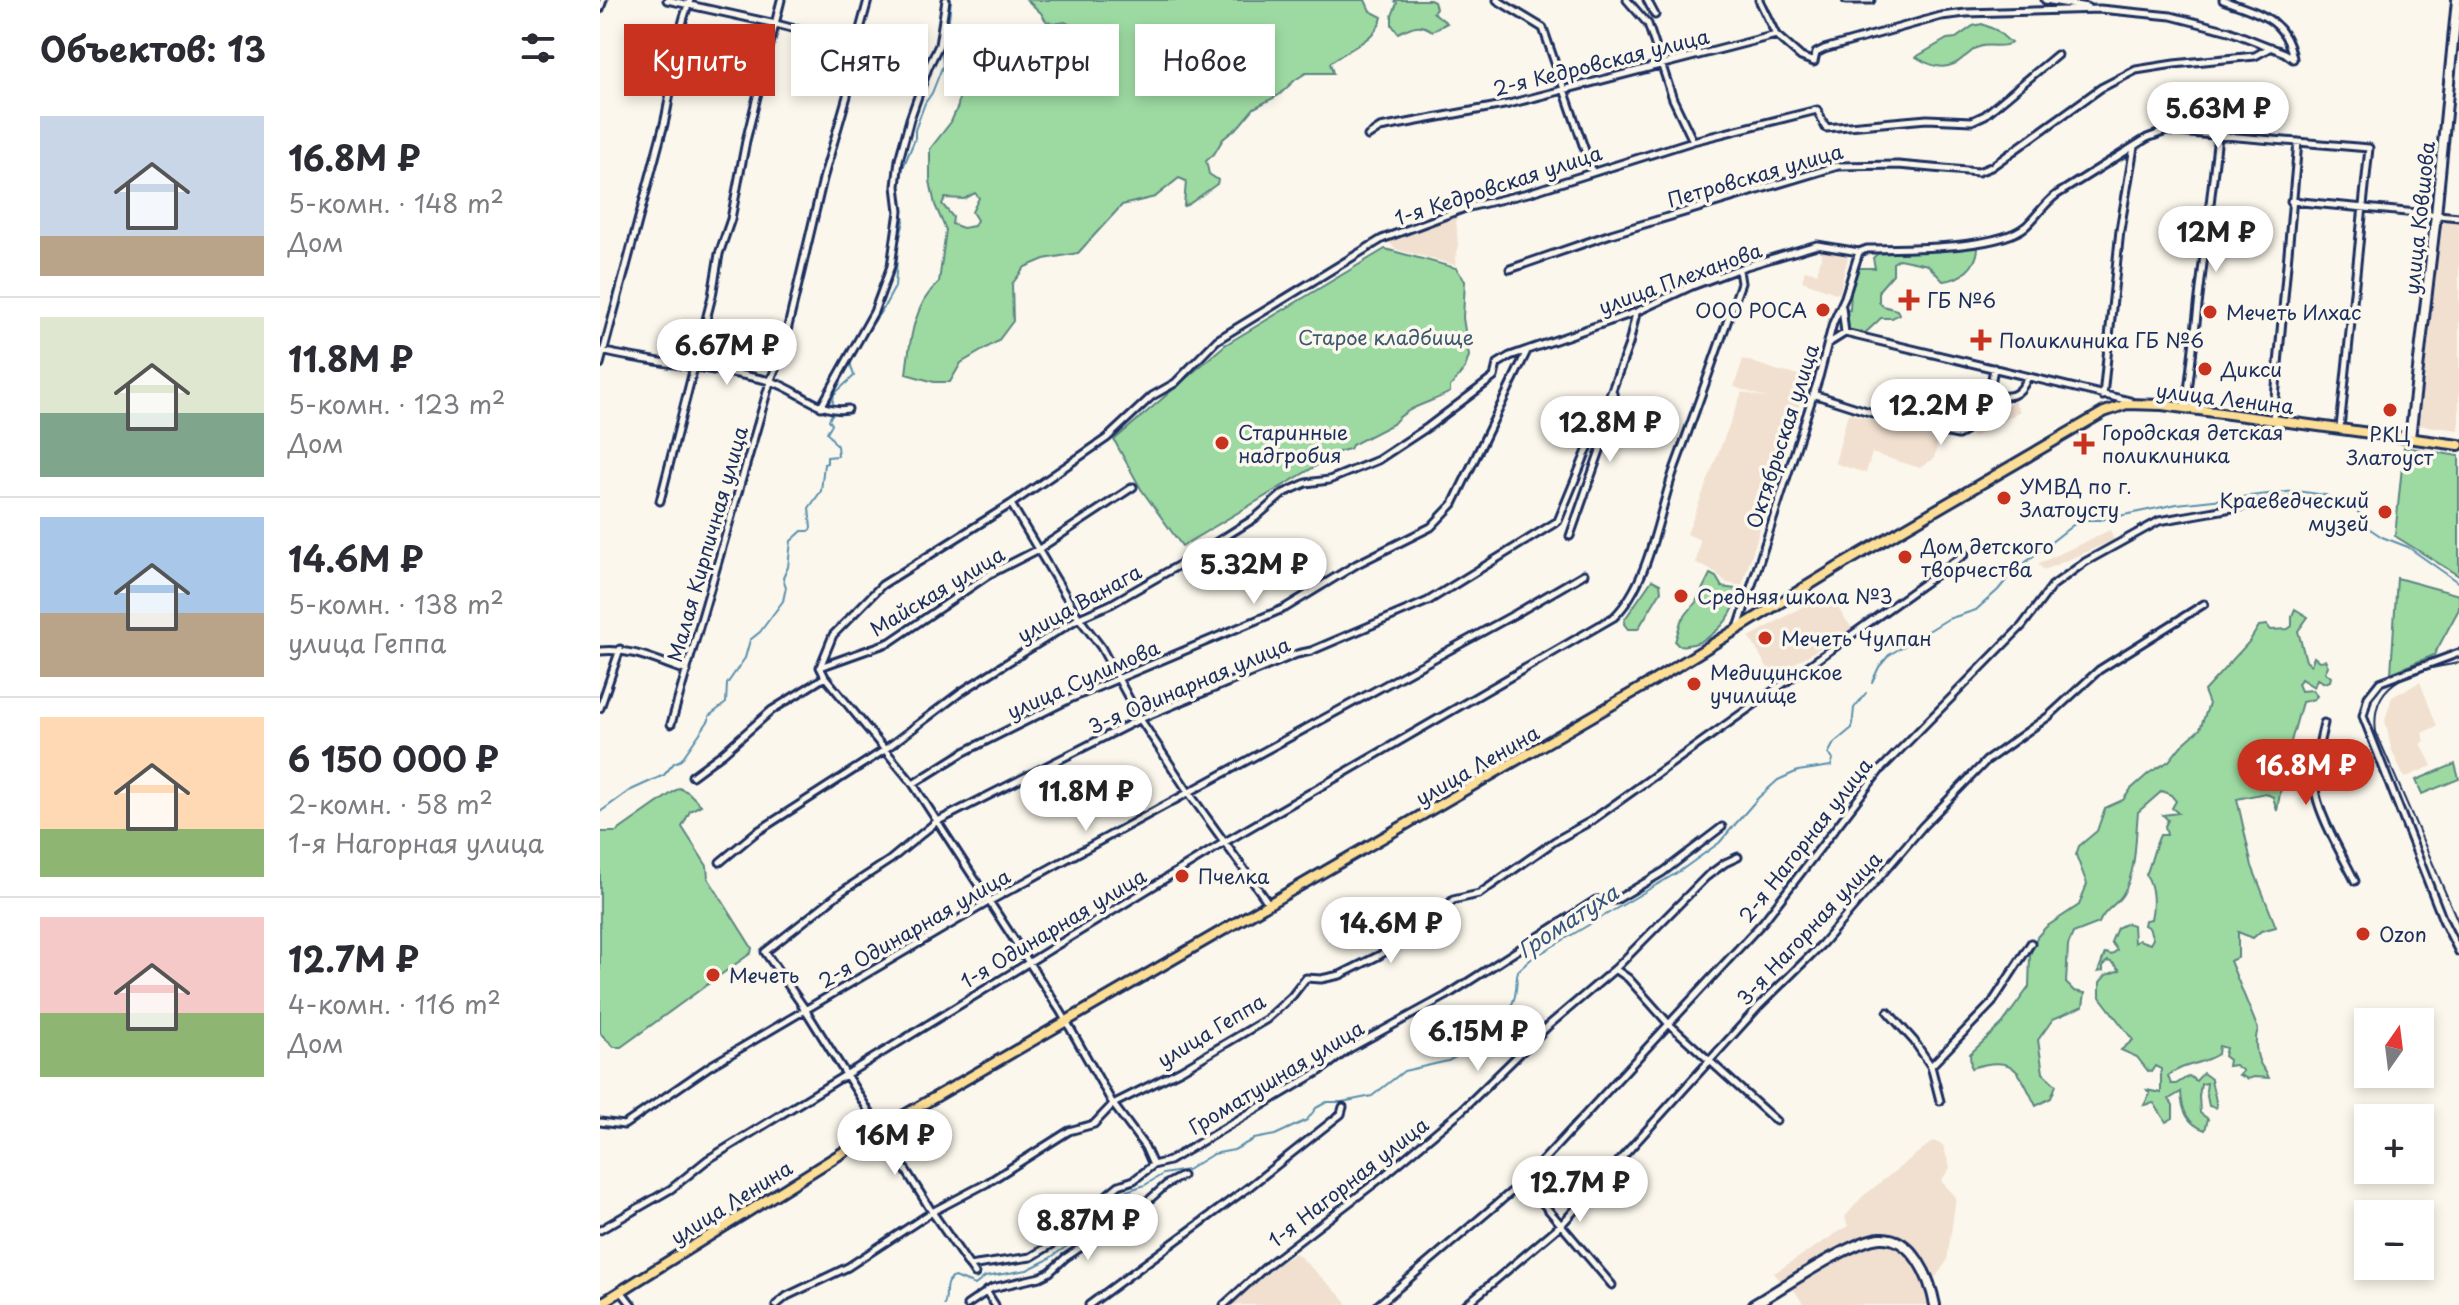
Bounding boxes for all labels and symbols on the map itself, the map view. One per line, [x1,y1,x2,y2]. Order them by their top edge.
street label: 2-я Кедровская улица [1490,21,1713,103]
pin: 5.63M ₽ [2144,82,2292,150]
street label: Петровская улица [1664,135,1847,214]
street label: 1-я Кедровская улица [1390,137,1606,233]
street label: улица Ковшова [2396,139,2442,296]
pin: 12M ₽ [2160,206,2272,274]
street label: улица Плеханова [1594,234,1766,321]
place label: ГБ №6 [1927,285,1996,315]
marker: ГБ №6 [1898,289,1920,311]
place label: ООО РОСА [1695,295,1807,325]
place label: Мечеть Илхас [2226,297,2361,327]
marker: ООО РОСА [1814,301,1832,319]
marker: Мечеть Илхас [2201,303,2219,321]
pin: 6.67M ₽ [653,319,801,387]
park label: Старое кладбище [1298,322,1474,352]
place label: Поликлиника ГБ №6 [1999,325,2204,355]
marker: Поликлиника ГБ №6 [1970,329,1992,351]
street label: Октябрьская улица [1738,340,1826,532]
place label: Дикси [2220,354,2282,384]
marker: Дикси [2196,360,2214,378]
street label: улица Ленина [2154,375,2296,421]
pin: 12.2M ₽ [1867,379,2015,447]
pin: 12.8M ₽ [1536,396,1684,464]
marker: РКЦ Златоуст [2381,401,2399,419]
place label: Старинные надгробия [1238,417,1348,470]
place label: Городская детская поликлиника [2102,417,2283,470]
place label: РКЦ Златоуст [2345,419,2434,472]
street label: Малая Кирпичная улица [659,422,755,665]
marker: Городская детская поликлиника [2073,433,2095,455]
marker: Старинные надгробия [1213,434,1231,452]
place label: УМВД по г. Златоусту [2019,471,2132,524]
place label: Краеведческий музей [2219,485,2369,538]
marker: УМВД по г. Златоусту [1995,489,2013,507]
marker: Краеведческий музей [2376,503,2394,521]
place label: Дом детского творчества [1920,531,2054,584]
pin: 5.32M ₽ [1180,538,1328,606]
street label: Майская улица [864,539,1010,643]
marker: Дом детского творчества [1896,548,1914,566]
street label: улица Ванага [1011,556,1147,650]
place label: Средняя школа №3 [1697,581,1893,611]
marker: Средняя школа №3 [1672,587,1690,605]
place label: Мечеть Чулпан [1781,623,1932,653]
street label: 3-я Одинарная улица [1083,629,1295,741]
marker: Мечеть Чулпан [1756,629,1774,647]
street label: улица Сулимова [1002,632,1165,726]
place label: Медицинское училище [1710,657,1843,710]
marker: Медицинское училище [1685,675,1703,693]
street label: улица Ленина [1409,717,1545,813]
pin: 16.8M ₽ [2232,739,2380,807]
street label: 2-я Нагорная улица [1731,751,1879,929]
pin: 11.8M ₽ [1012,765,1160,833]
street label: 3-я Нагорная улица [1730,844,1889,1012]
street label: 2-я Одинарная улица [812,860,1016,995]
street label: 1-я Одинарная улица [954,860,1152,996]
place label: Пчелка [1198,861,1270,891]
marker: Пчелка [1173,867,1191,885]
water label: Громатуха [1510,875,1624,965]
pin: 14.6M ₽ [1317,897,1465,965]
place label: Ozon [2379,919,2427,949]
marker: Ozon [2354,925,2372,943]
place label: Мечеть [729,960,799,990]
marker: Мечеть [704,966,722,984]
street label: улица Геппа [1151,986,1271,1074]
pin: 6.15M ₽ [1404,1005,1552,1073]
north arrow [2354,1008,2434,1088]
street label: Громатушная улица [1183,1012,1370,1141]
pin: 16M ₽ [839,1109,951,1177]
street label: 1-я Нагорная улица [1261,1109,1435,1254]
street label: улица Ленина [664,1152,798,1251]
pin: 12.7M ₽ [1506,1156,1654,1224]
pin: 8.87M ₽ [1014,1194,1162,1262]

